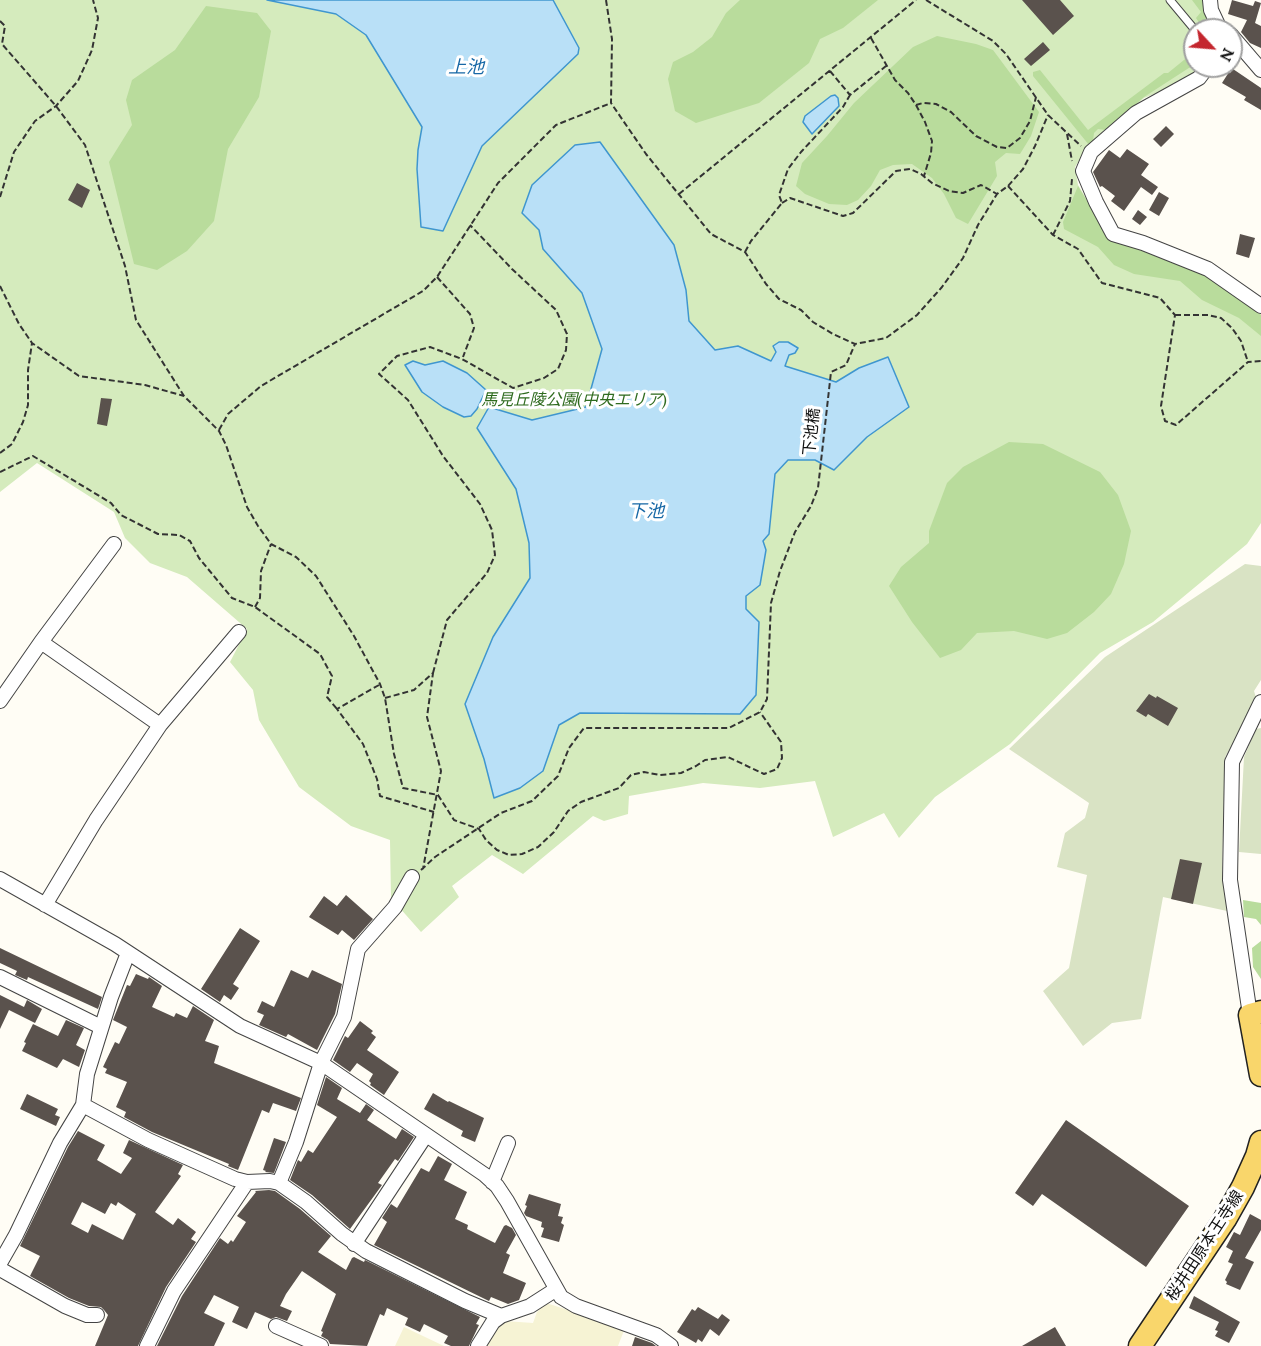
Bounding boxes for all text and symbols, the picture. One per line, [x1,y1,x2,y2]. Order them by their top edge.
north arrow [1183,18,1243,78]
text: N [1216,45,1239,65]
water label: 上池 [448,57,484,79]
park label: 馬見丘陵公園(中央エリア) [481,390,667,410]
street label: 下池橋 [800,407,824,457]
water label: 下池 [628,501,664,523]
street label: 桜井田原本王寺線 [1162,1187,1248,1305]

